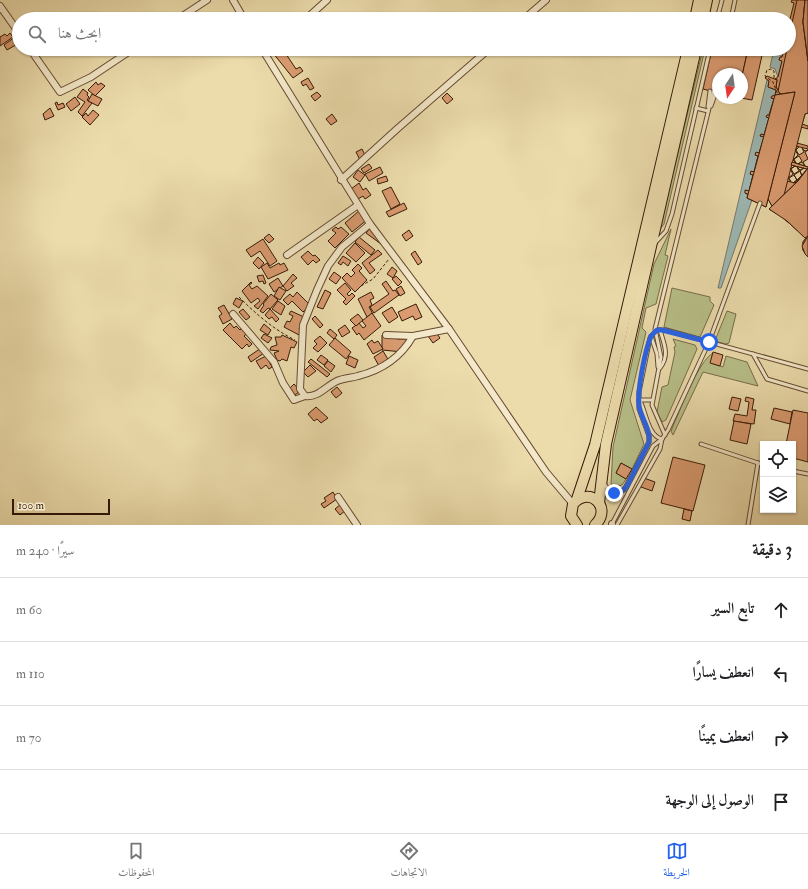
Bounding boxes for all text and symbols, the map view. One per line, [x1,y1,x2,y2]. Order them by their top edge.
search box [12,12,796,56]
icon: search [26,23,48,45]
text: ابحث هنا [58,24,101,43]
north arrow [712,68,748,104]
route start [700,333,718,351]
map controls [760,441,796,513]
button: locate [760,441,796,477]
button: layers [760,477,796,513]
route end [605,484,623,502]
scale bar [12,497,110,516]
text: 100 m [18,499,44,512]
text: 3 دقيقة [752,539,792,560]
text: سيرًا · 240 m [16,543,74,559]
text: تابع السير [712,599,754,618]
icon: ahead [770,599,792,621]
text: 60 m [16,602,42,618]
text: انعطف يسارًا [693,663,754,682]
icon: left [770,663,792,685]
text: 110 m [16,666,45,682]
text: انعطف يمينًا [699,727,754,746]
icon: right [770,727,792,749]
text: 70 m [16,730,41,746]
text: الوصول إلى الوجهة [666,791,754,810]
icon: arrive [770,791,792,813]
tab: المحفوظات [118,840,154,883]
tab: الاتجاهات [390,840,427,883]
tab: الخريطة [663,840,690,883]

